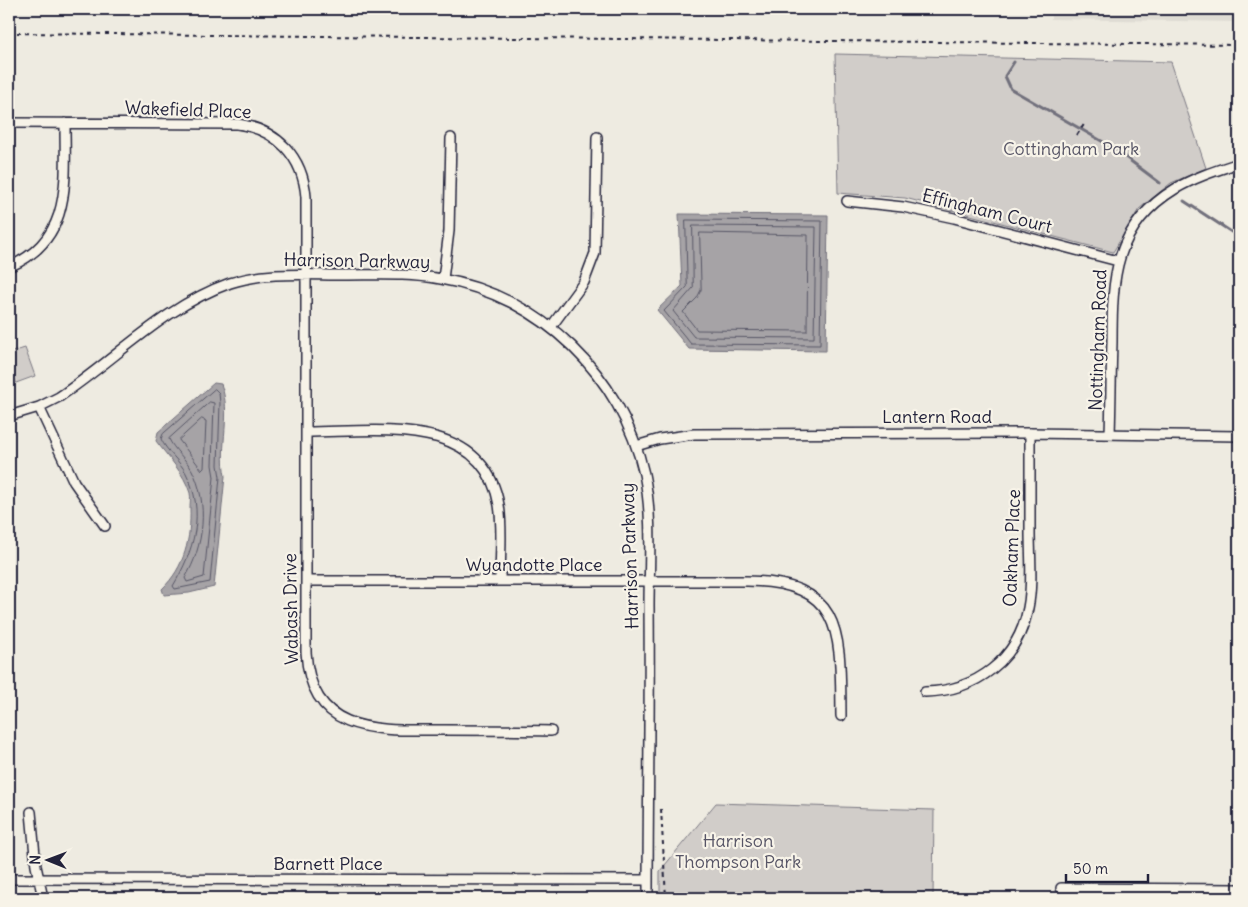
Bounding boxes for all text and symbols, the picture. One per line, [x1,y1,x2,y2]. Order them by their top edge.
street label: Wakefield Place [124,96,252,123]
park label: Cottingham Park [1003,137,1139,160]
street label: Effingham Court [920,183,1054,238]
street label: Harrison Parkway [283,248,431,273]
street label: Nottingham Road [1084,268,1111,411]
street label: Lantern Road [882,405,992,428]
street label: Harrison Parkway [615,482,644,630]
street label: Oakham Place [998,489,1025,607]
street label: Wabash Drive [278,553,303,665]
street label: Wyandotte Place [466,553,602,576]
park label: Harrison Thompson Park [675,829,801,873]
north arrow [22,834,72,884]
street label: Barnett Place [273,852,383,875]
scale bar [1066,852,1148,884]
text: N [26,855,44,865]
text: 50 m [1073,859,1108,878]

